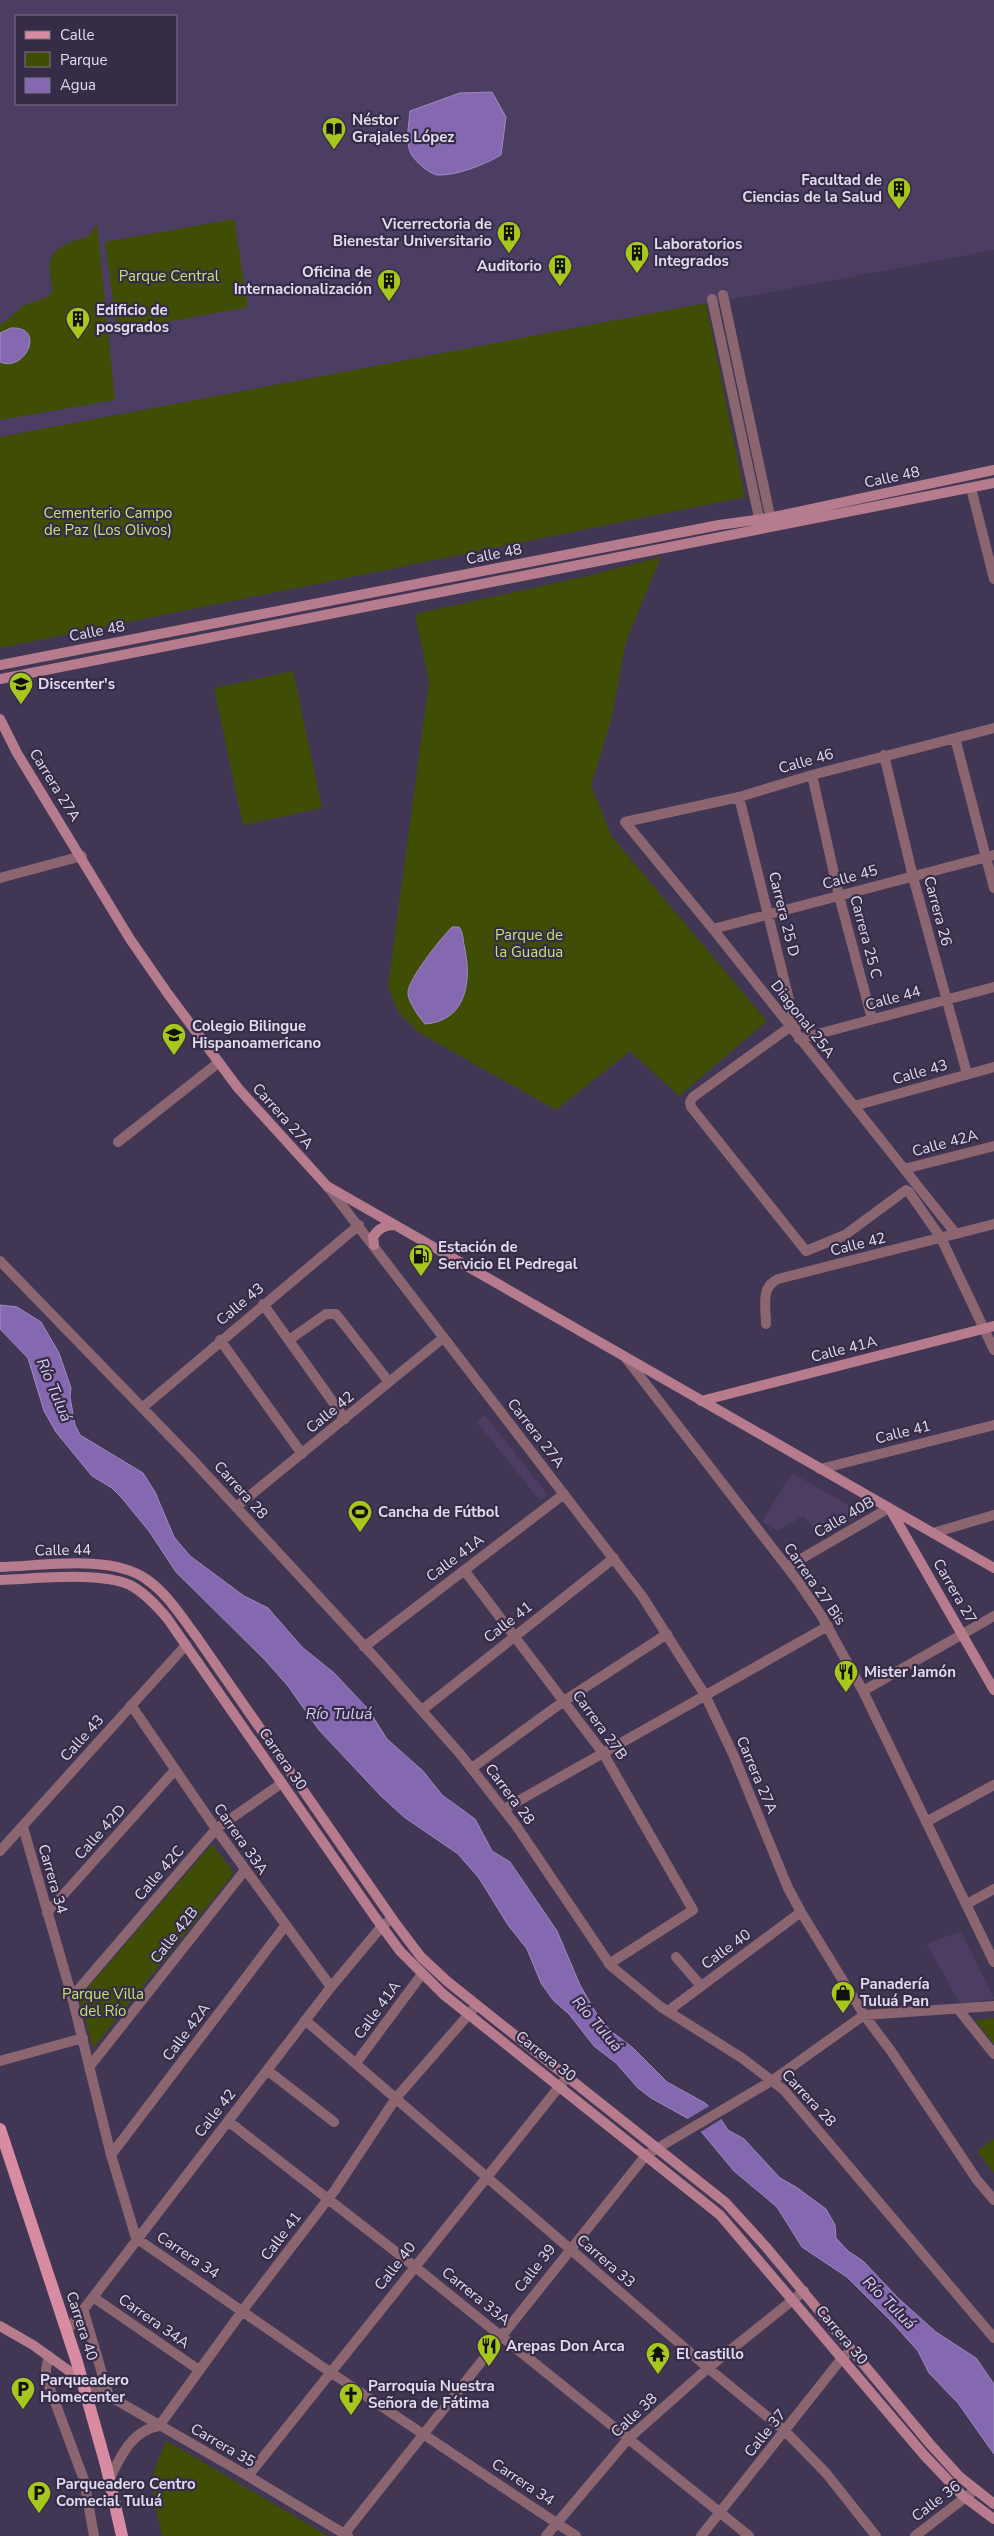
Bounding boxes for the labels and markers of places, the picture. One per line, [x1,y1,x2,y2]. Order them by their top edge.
place label: Néstor Grajales López [352,110,454,147]
library icon: Néstor Grajales López [321,116,347,150]
place label: Facultad de Ciencias de la Salud [742,170,882,207]
building icon: Facultad de Ciencias de la Salud [886,176,912,210]
place label: Vicerrectoria de Bienestar Universitario [333,214,492,251]
building icon: Vicerrectoria de Bienestar Universitario [496,220,522,254]
place label: Laboratorios Integrados [654,234,742,271]
building icon: Laboratorios Integrados [624,240,650,274]
building icon: Auditorio [547,253,573,287]
place label: Auditorio [477,256,542,276]
place label: Oficina de Internacionalización [234,262,372,299]
building icon: Oficina de Internacionalización [376,268,402,302]
place label: Edificio de posgrados [96,300,169,337]
building icon: Edificio de posgrados [65,306,91,340]
school or university icon: Discenter's [8,671,34,705]
place label: Discenter's [38,674,115,694]
place label: Colegio Bilingue Hispanoamericano [192,1016,322,1053]
school or university icon: Colegio Bilingue Hispanoamericano [161,1022,187,1056]
place label: Estación de Servicio El Pedregal [438,1237,578,1274]
fuel station icon: Estación de Servicio El Pedregal [408,1243,434,1277]
sports icon: Cancha de Fútbol [347,1499,373,1533]
place label: Cancha de Fútbol [378,1502,500,1522]
restaurant icon: Mister Jamón [833,1659,859,1693]
place label: Mister Jamón [864,1662,956,1682]
place label: Panadería Tuluá Pan [860,1974,930,2011]
shop icon: Panadería Tuluá Pan [830,1980,856,2014]
restaurant icon: Arepas Don Arca [476,2333,502,2367]
place label: Arepas Don Arca [506,2336,625,2356]
temple icon: El castillo [645,2341,671,2375]
place label: El castillo [676,2344,744,2364]
place label: Parqueadero Homecenter [40,2370,129,2407]
parking icon: Parqueadero Homecenter [10,2376,36,2410]
place label: Parroquia Nuestra Señora de Fátima [368,2376,495,2413]
church icon: Parroquia Nuestra Señora de Fátima [338,2382,364,2416]
place label: Parqueadero Centro Comecial Tuluá [56,2474,196,2511]
parking icon: Parqueadero Centro Comecial Tuluá [26,2480,52,2514]

